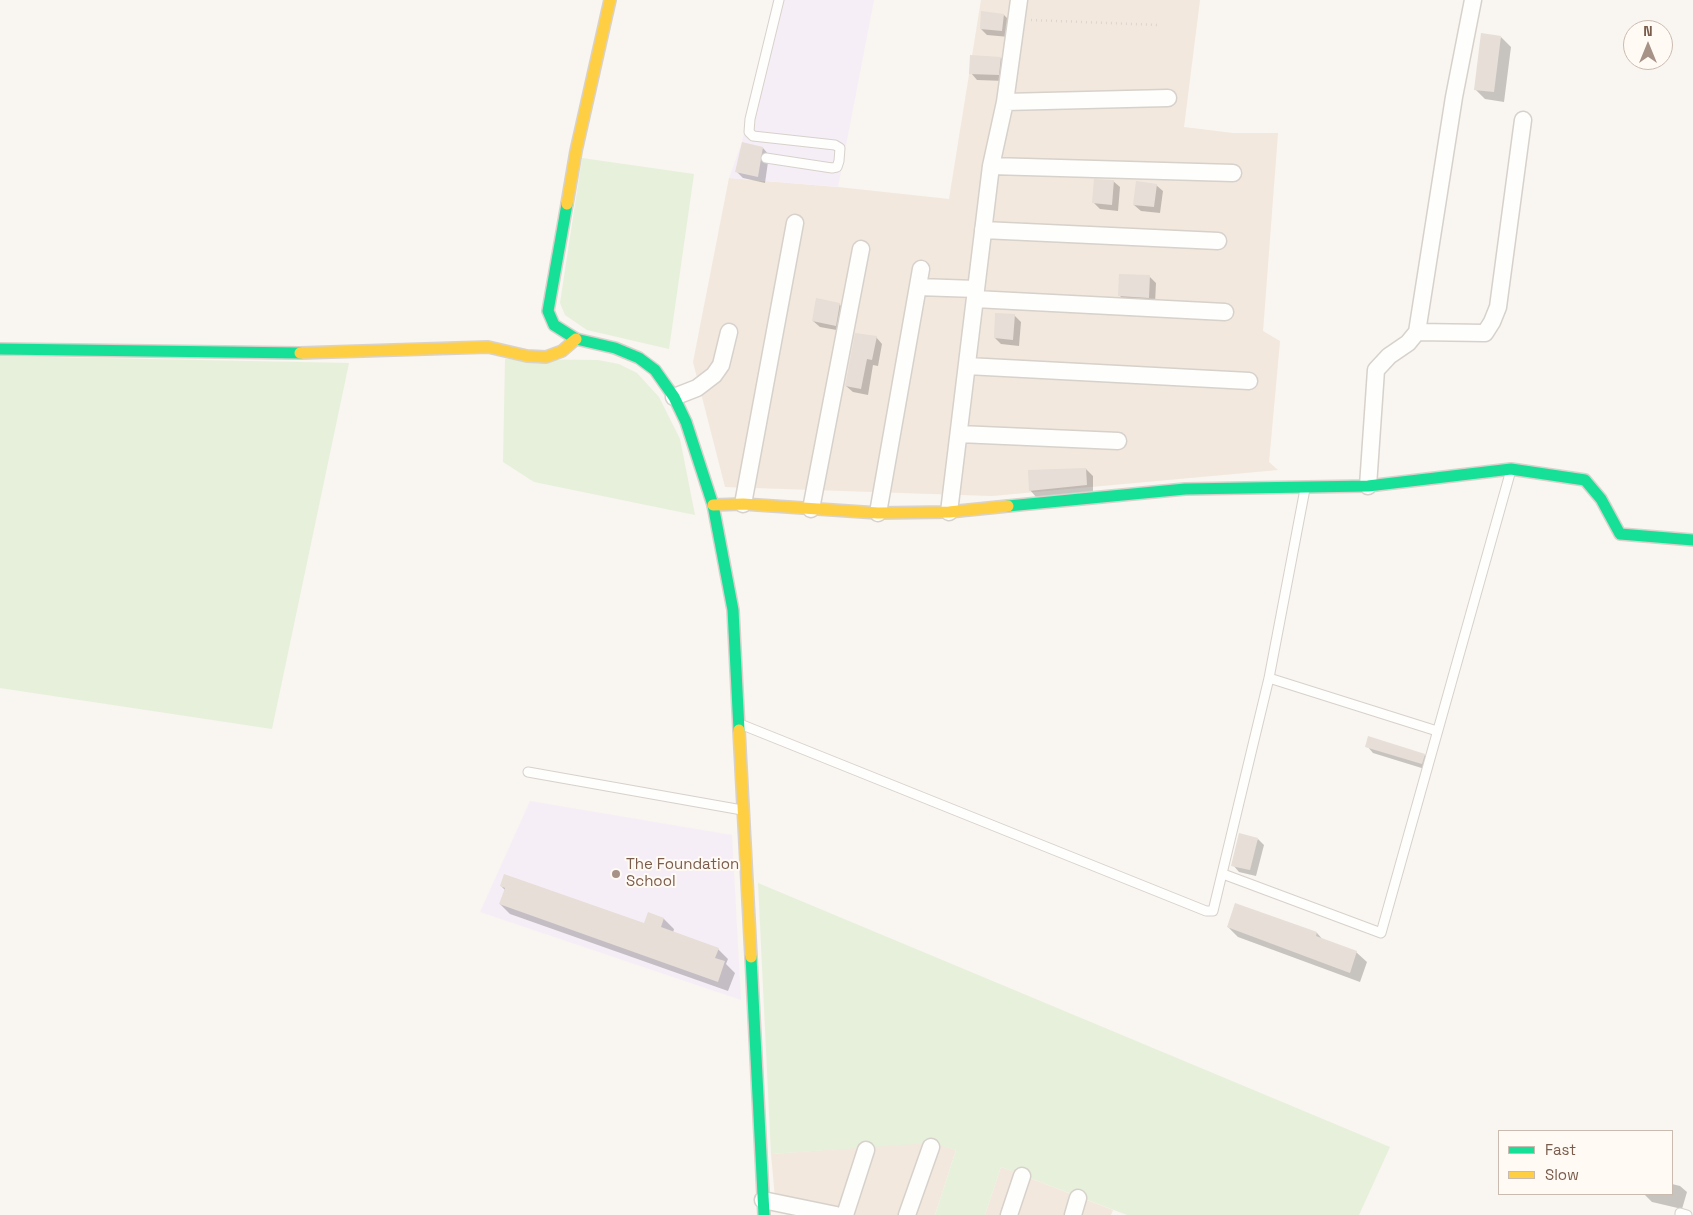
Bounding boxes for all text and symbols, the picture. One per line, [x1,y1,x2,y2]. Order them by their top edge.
north arrow [1623,20,1673,70]
text: N [1643,22,1653,40]
place label: The Foundation School [626,856,739,891]
marker: The Foundation School [610,868,622,880]
legend [1498,1130,1673,1195]
text: Fast [1545,1140,1576,1159]
text: Slow [1545,1165,1579,1184]

